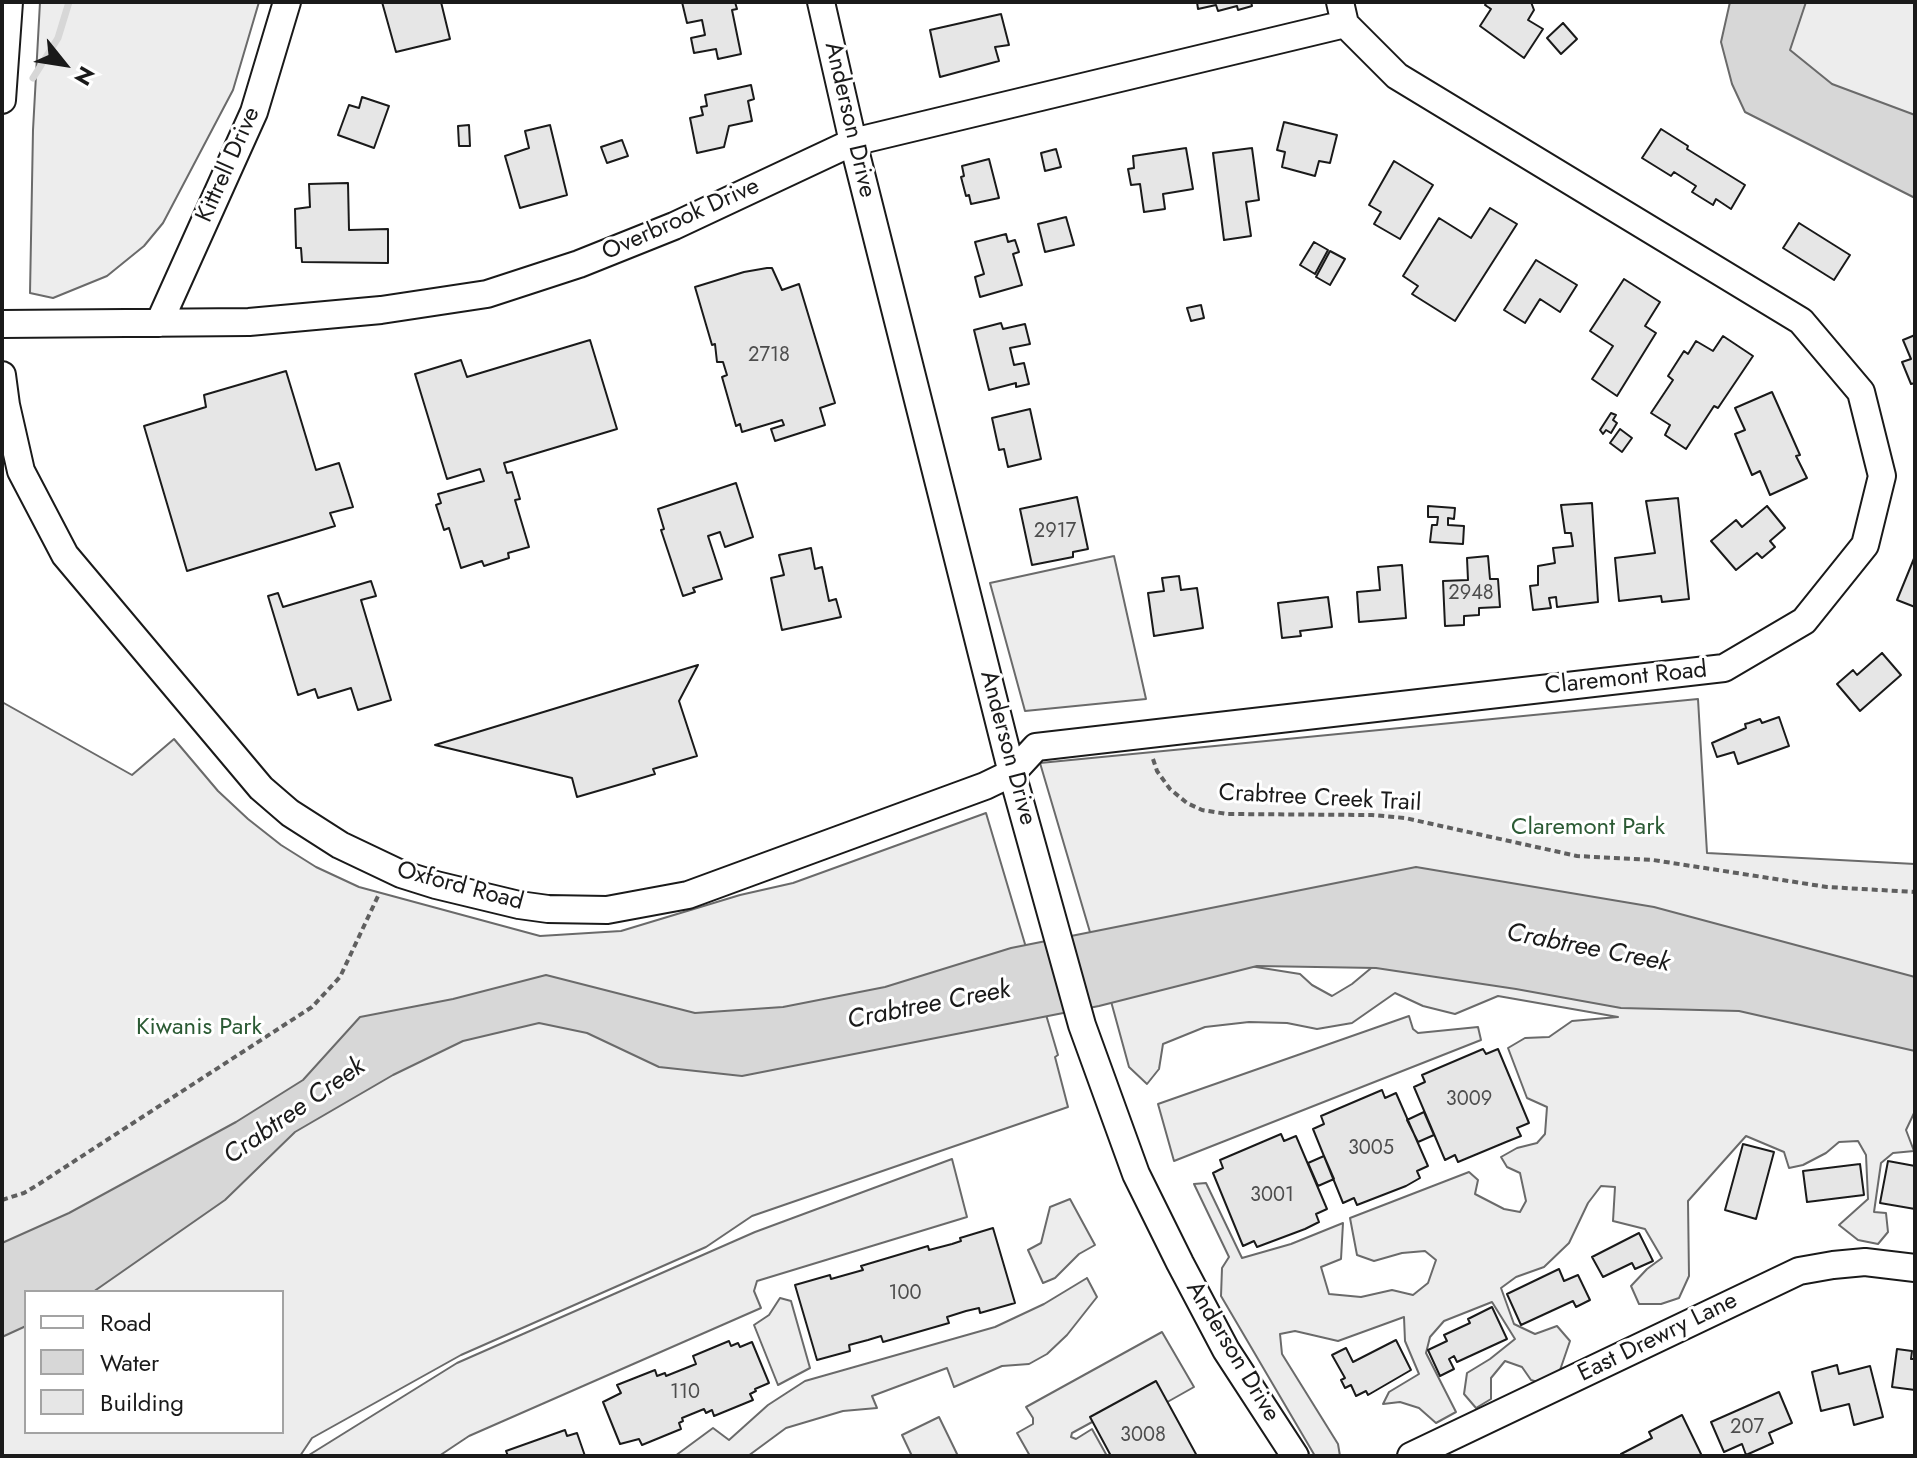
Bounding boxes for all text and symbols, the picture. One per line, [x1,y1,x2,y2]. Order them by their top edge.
north arrow [24,24,104,104]
street label: Anderson Drive [817,39,881,201]
text: N [67,60,103,92]
street label: Kittrell Drive [191,103,267,227]
street label: Overbrook Drive [598,172,764,268]
house number: 2718 [748,344,790,368]
house number: 2917 [1034,520,1076,544]
house number: 2948 [1448,582,1494,606]
street label: Claremont Road [1543,656,1709,702]
street label: Anderson Drive [973,668,1041,828]
street label: Crabtree Creek Trail [1218,779,1422,819]
park label: Claremont Park [1511,814,1665,842]
street label: Oxford Road [394,856,526,918]
water label: Crabtree Creek [1504,918,1672,980]
water label: Crabtree Creek [845,975,1013,1037]
park label: Kiwanis Park [136,1014,262,1042]
water label: Crabtree Creek [218,1052,372,1172]
house number: 3009 [1446,1088,1492,1112]
house number: 3005 [1348,1137,1394,1161]
house number: 3001 [1250,1184,1294,1208]
street label: Anderson Drive [1179,1277,1285,1427]
house number: 100 [889,1282,921,1306]
street label: East Drewry Lane [1574,1287,1742,1389]
legend [24,1290,284,1434]
text: Road [100,1305,152,1340]
text: Water [100,1345,159,1380]
house number: 110 [670,1381,700,1405]
text: Building [100,1385,184,1420]
house number: 207 [1730,1416,1764,1440]
house number: 3008 [1120,1424,1166,1448]

